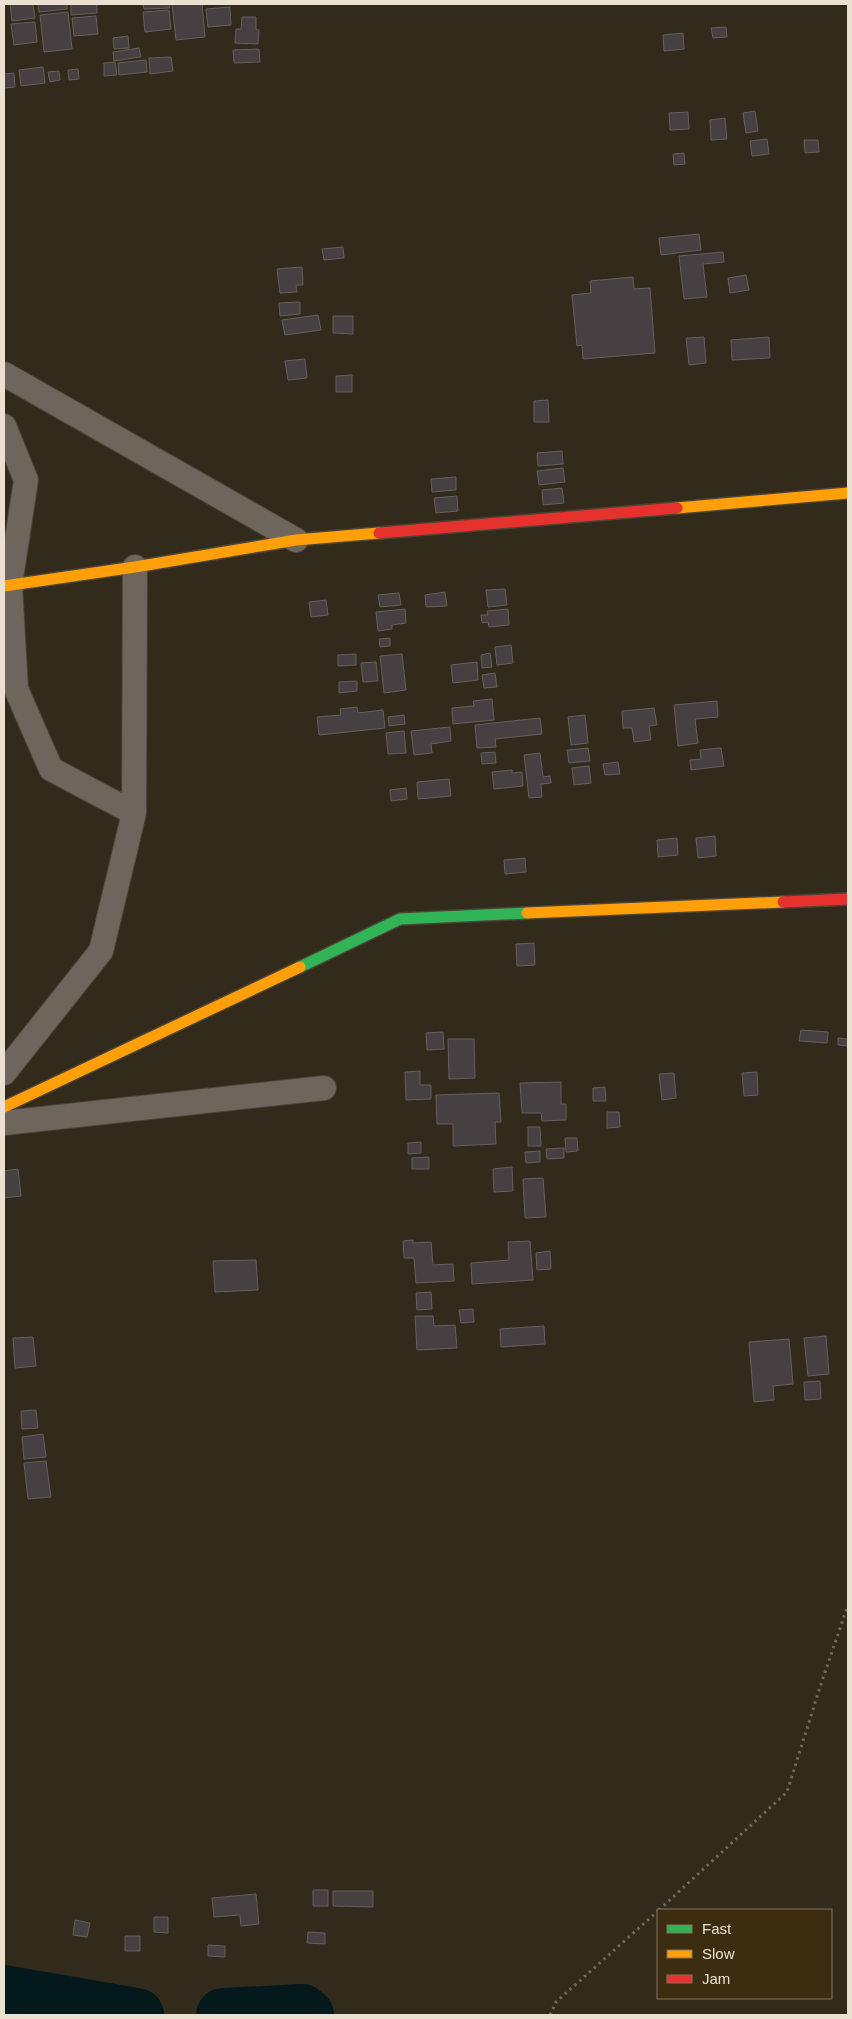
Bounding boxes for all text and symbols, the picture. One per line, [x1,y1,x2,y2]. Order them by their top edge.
legend [657,1909,832,1999]
text: Fast [702,1920,732,1937]
text: Slow [702,1945,735,1962]
text: Jam [702,1970,730,1987]

